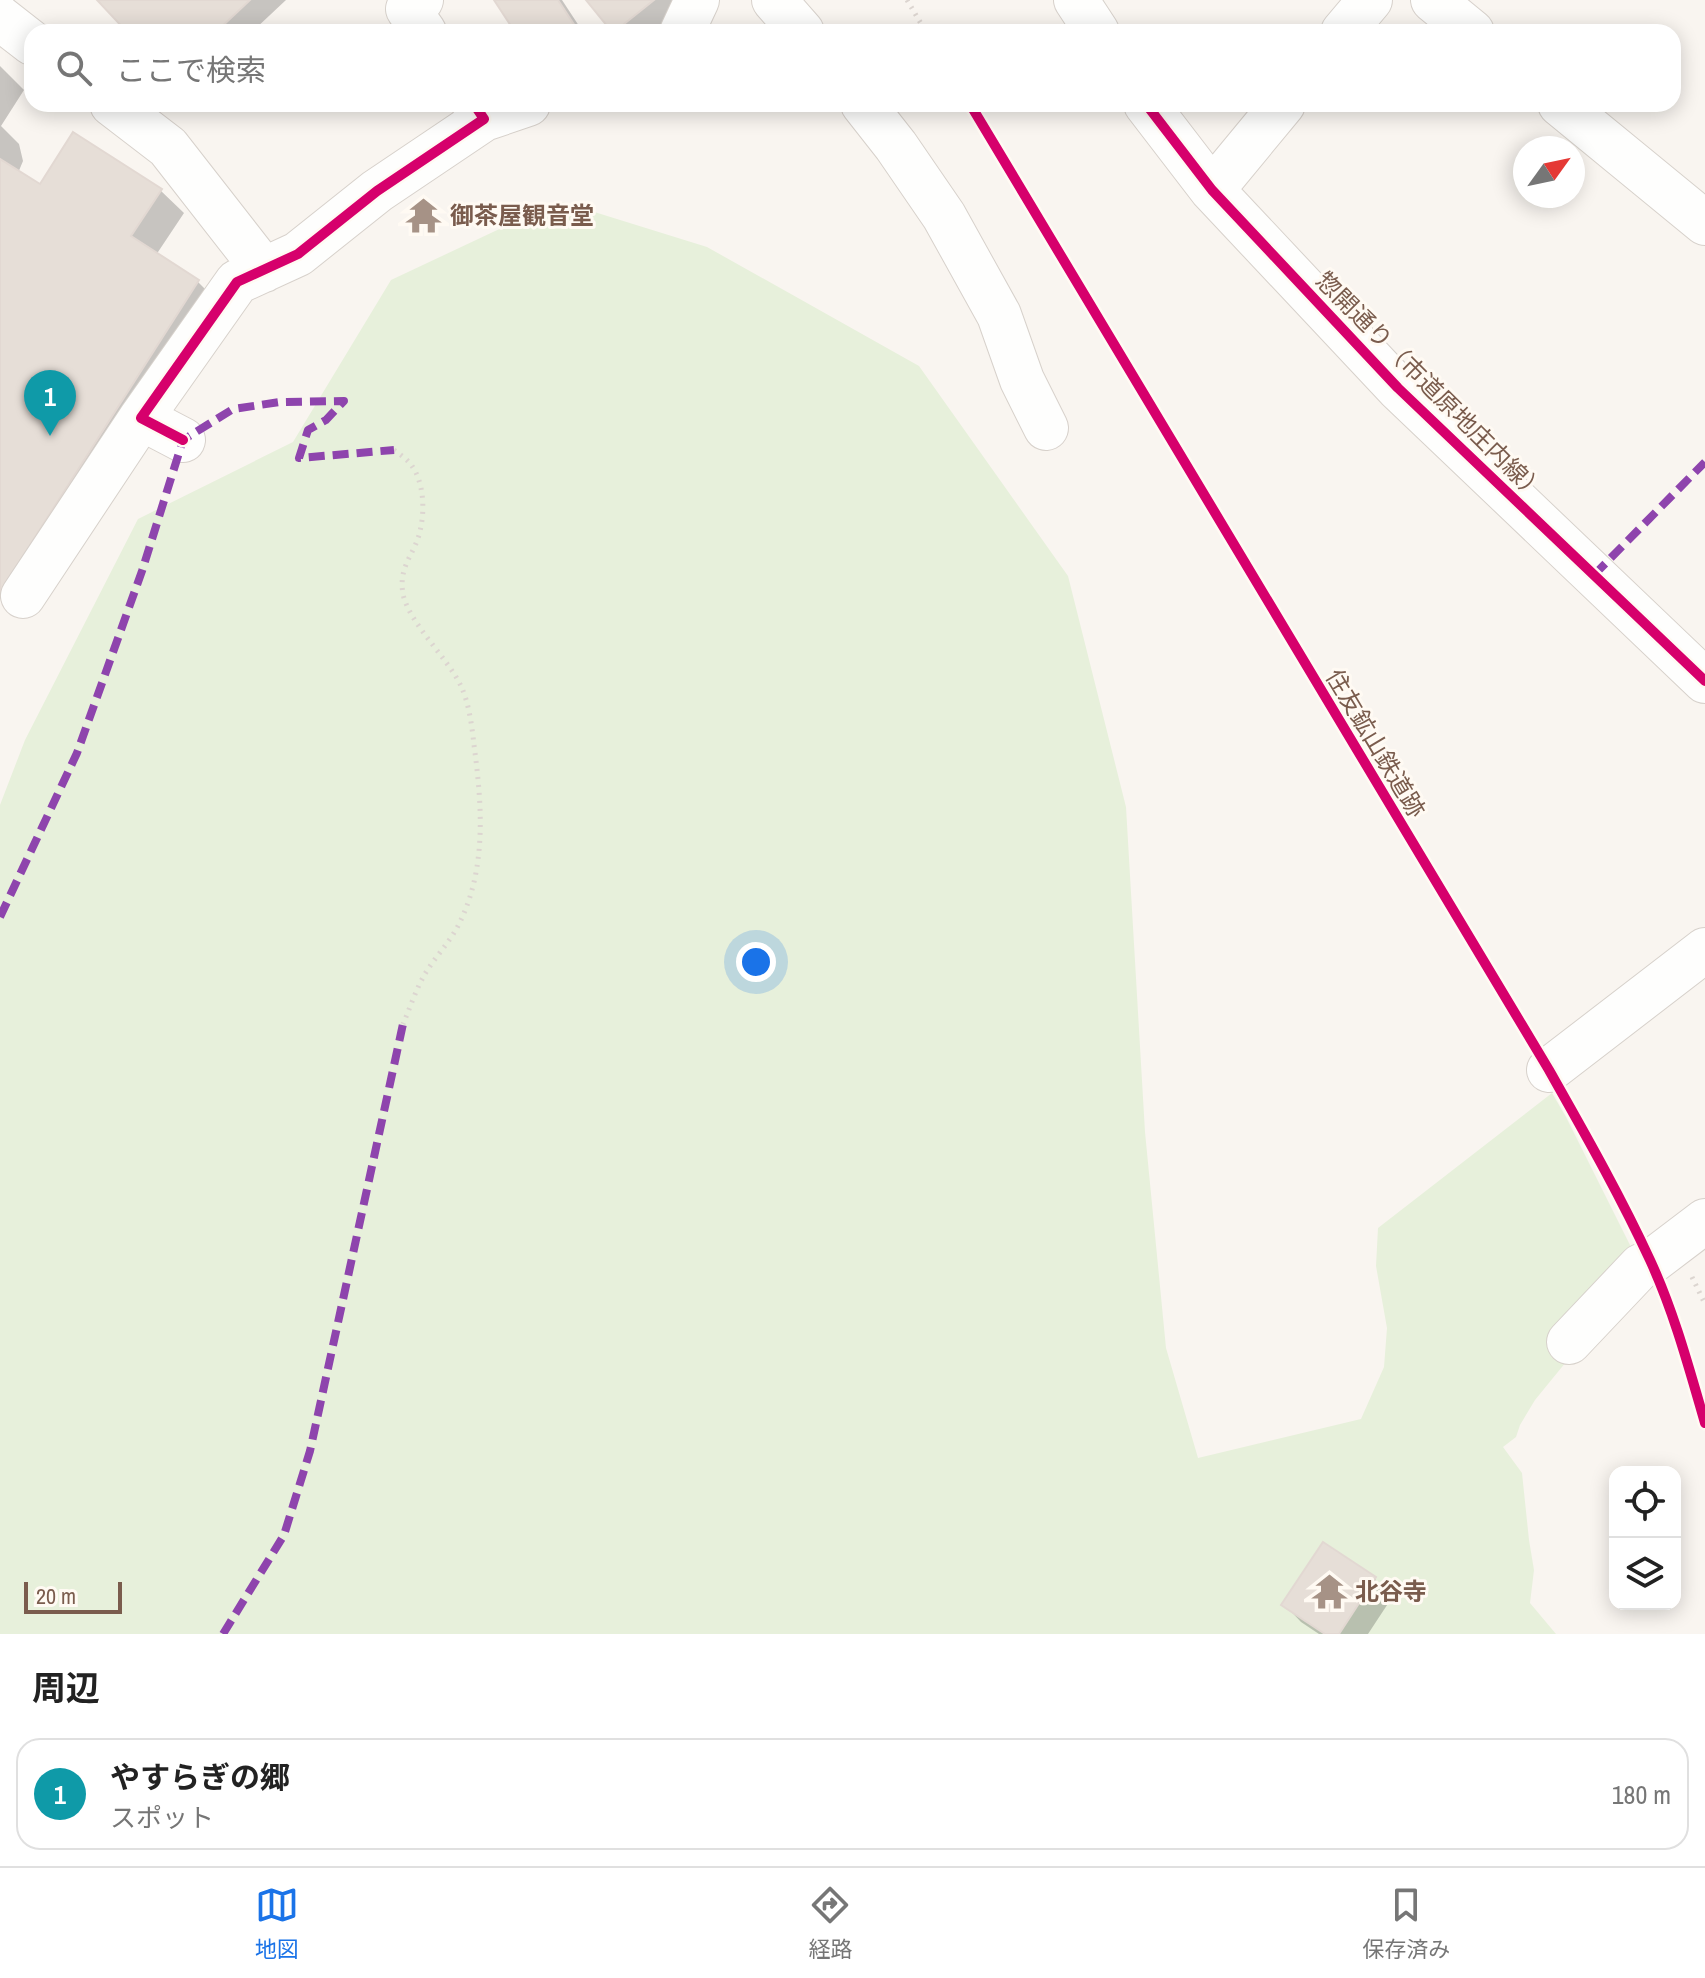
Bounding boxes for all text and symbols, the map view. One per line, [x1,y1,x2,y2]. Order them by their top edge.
search box [24,24,1681,112]
icon: search [52,46,96,90]
text: ここで検索 [116,50,266,90]
north arrow [1513,136,1585,208]
temple icon: 御茶屋観音堂 [405,196,443,234]
place label: 御茶屋観音堂 [450,199,594,231]
street label: 惣開通り（市道原地庄内線） [1309,264,1553,508]
pin: 1 [24,370,76,436]
street label: 住友鉱山鉄道跡 [1319,663,1433,823]
your location [736,942,776,982]
map controls [1609,1466,1681,1610]
button: locate [1609,1466,1681,1538]
button: layers [1609,1538,1681,1610]
temple icon: 北谷寺 [1310,1572,1348,1610]
place label: 北谷寺 [1355,1575,1427,1607]
scale bar [24,1578,122,1614]
text: 20 m [36,1581,76,1611]
text: 周辺 [32,1665,100,1711]
text: やすらぎの郷 [110,1757,290,1797]
text: 1 [54,1777,66,1812]
text: 180 m [1612,1777,1671,1812]
text: スポット [110,1800,214,1835]
tab: 地図 [255,1883,299,1964]
tab: 経路 [808,1883,852,1964]
tab: 保存済み [1362,1883,1450,1964]

